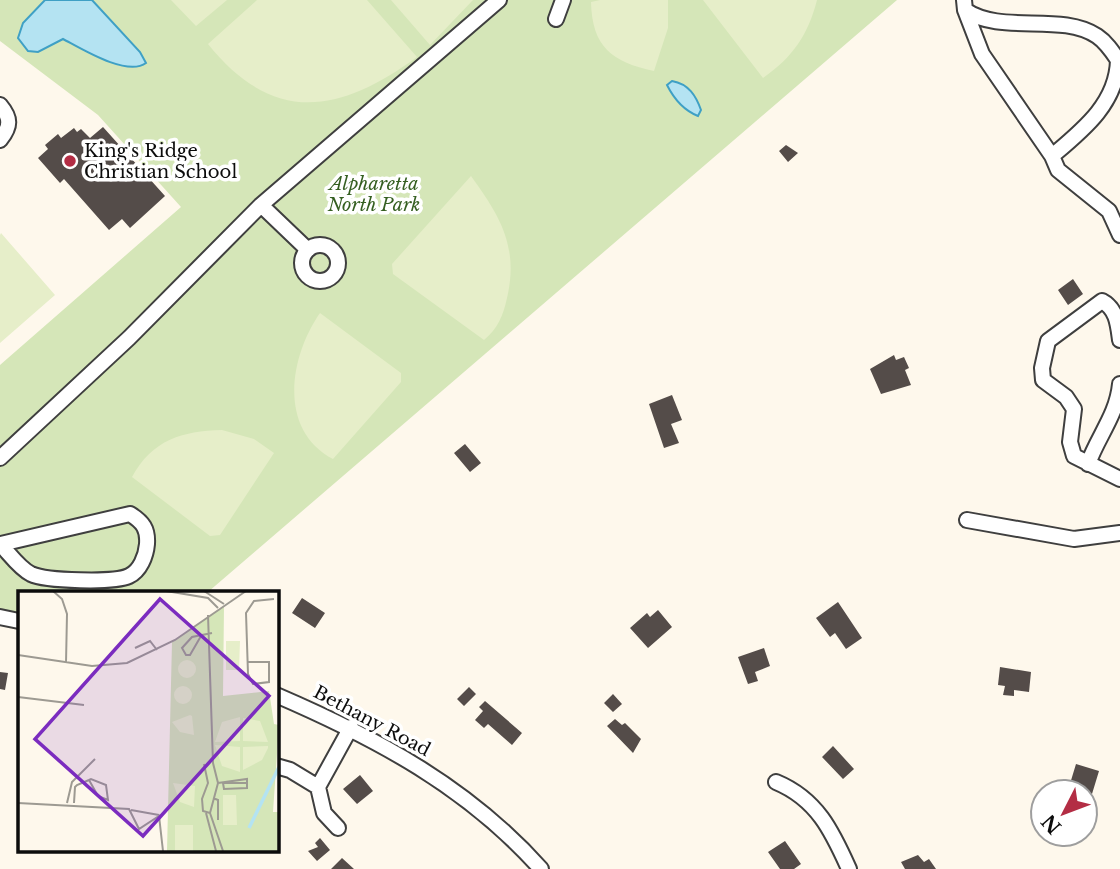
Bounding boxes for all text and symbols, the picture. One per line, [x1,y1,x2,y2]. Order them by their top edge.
place label: King's Ridge Christian School [84,140,237,183]
marker: King's Ridge Christian School [62,153,78,169]
park label: Alpharetta North Park [327,173,420,216]
inset map [18,591,278,852]
street label: Bethany Road [310,681,434,761]
north arrow [1029,778,1099,848]
text: N [1037,810,1066,838]

